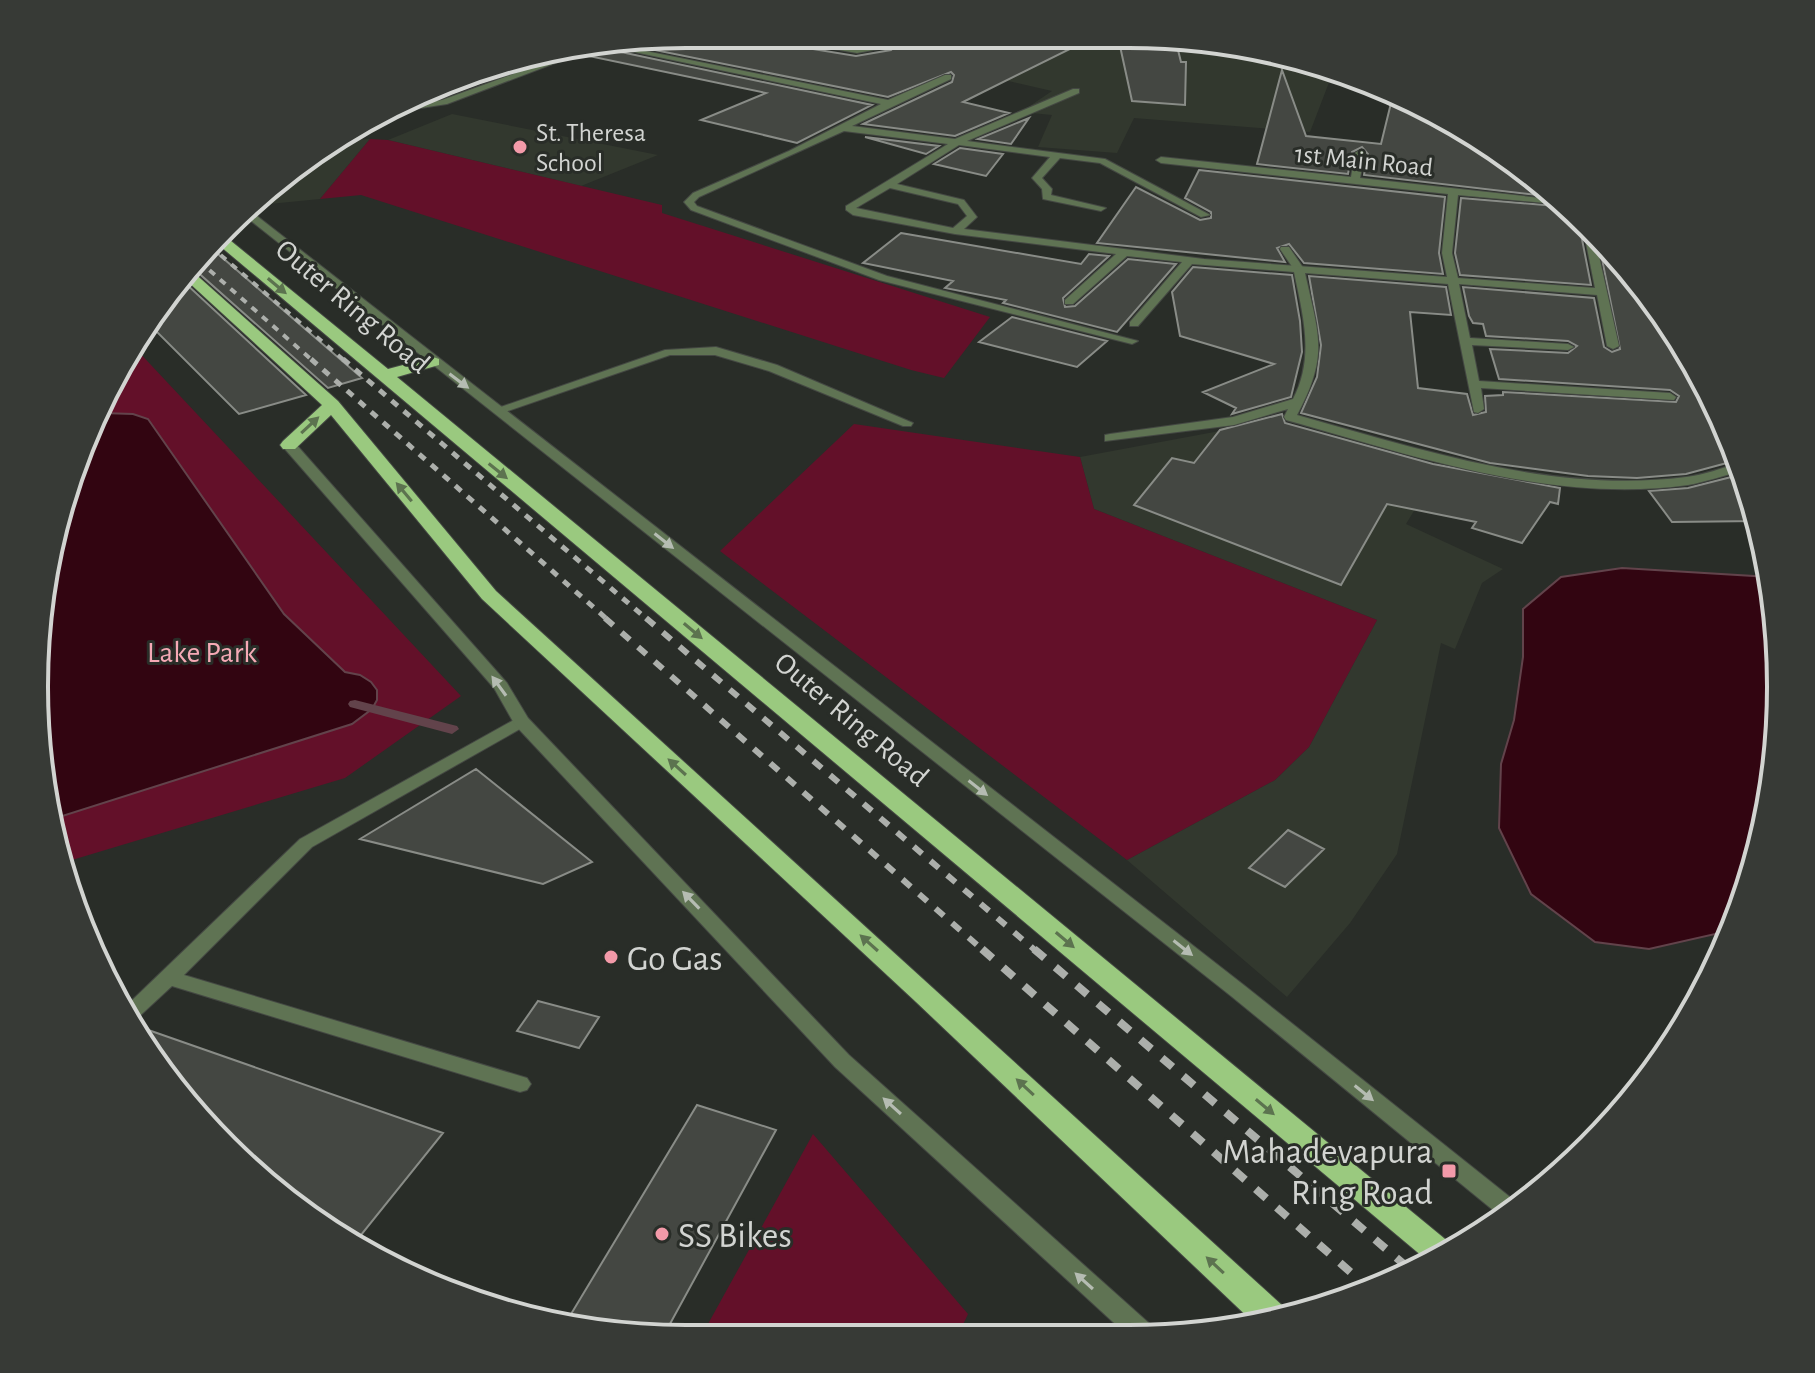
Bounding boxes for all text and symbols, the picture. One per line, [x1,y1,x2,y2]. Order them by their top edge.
place label: St. Theresa School [536,120,646,176]
marker: St. Theresa School [511,138,529,156]
street label: 1st Main Road [1293,141,1434,181]
street label: Outer Ring Road [270,234,435,380]
one-way arrow [266,277,286,294]
one-way arrow [449,372,469,388]
one-way arrow [300,417,319,435]
one-way arrow [488,462,508,479]
one-way arrow [396,482,413,502]
one-way arrow [654,532,674,548]
one-way arrow [683,622,703,639]
park label: Lake Park [147,638,257,668]
street label: Outer Ring Road [769,647,934,793]
one-way arrow [491,675,507,697]
one-way arrow [668,759,687,777]
one-way arrow [968,779,988,795]
one-way arrow [682,891,700,910]
one-way arrow [1055,931,1075,948]
one-way arrow [859,934,878,952]
one-way arrow [1173,940,1193,956]
place label: Go Gas [627,941,723,977]
marker: Go Gas [602,948,620,966]
one-way arrow [1016,1079,1035,1097]
one-way arrow [1353,1084,1373,1101]
one-way arrow [882,1097,901,1115]
one-way arrow [1255,1098,1275,1115]
place label: Mahadevapura Ring Road [1222,1134,1433,1211]
marker: Mahadevapura Ring Road [1440,1162,1458,1180]
place label: SS Bikes [678,1218,792,1254]
marker: SS Bikes [653,1225,671,1243]
one-way arrow [1206,1256,1225,1274]
one-way arrow [1074,1272,1094,1290]

